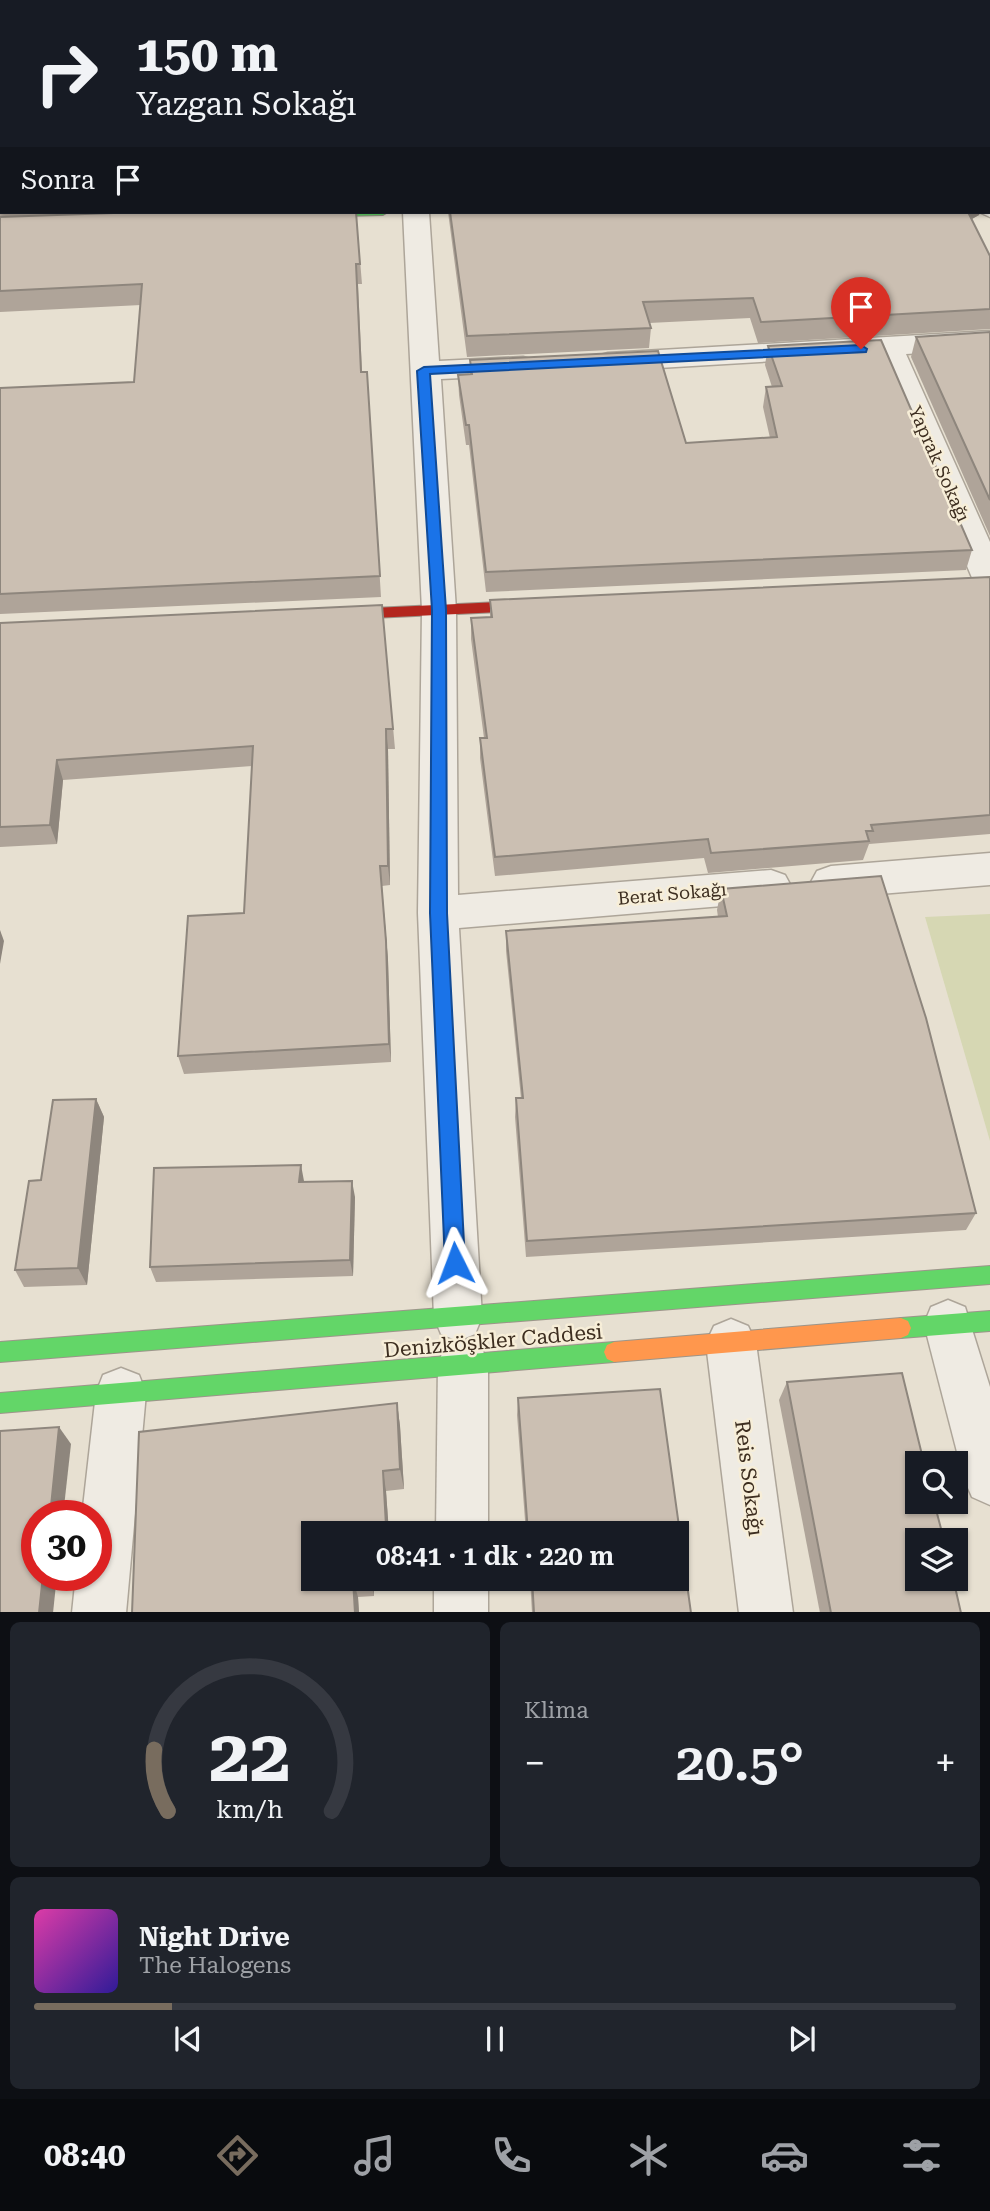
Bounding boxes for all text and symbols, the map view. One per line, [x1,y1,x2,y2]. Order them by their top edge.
text: 150 m [136,26,278,83]
icon: right [21,28,112,119]
text: Yazgan Sokağı [136,85,357,123]
icon: arrive [109,161,147,199]
text: Sonra [21,165,95,195]
pin [831,277,891,349]
icon: arrive [842,288,880,326]
street label: Yaprak Sokağı [905,403,974,525]
street label: Berat Sokağı [617,878,727,909]
position arrow [418,1226,492,1300]
street label: Denizköşkler Caddesi [383,1319,604,1363]
street label: Reis Sokağı [730,1419,768,1538]
map controls [905,1451,968,1591]
button: search [905,1451,968,1514]
speed limit sign: 30 [21,1500,112,1591]
button: layers [905,1528,968,1591]
text: 08:41 · 1 dk · 220 m [376,1541,614,1571]
text: Klima [524,1697,589,1724]
text: 22 [209,1714,291,1799]
text: 20.5° [676,1732,804,1793]
text: − [524,1741,545,1785]
text: + [935,1741,956,1785]
text: km/h [217,1794,283,1823]
text: Night Drive [139,1922,290,1952]
text: The Halogens [139,1952,291,1979]
icon: previous [169,2020,207,2058]
icon: pause [476,2020,514,2058]
icon: next [783,2020,821,2058]
icon: directions [213,2131,262,2180]
icon: music [350,2131,399,2180]
icon: phone [487,2131,536,2180]
icon: climate [624,2131,673,2180]
icon: car [760,2131,809,2180]
icon: filters [897,2131,946,2180]
text: 08:40 [44,2136,126,2174]

